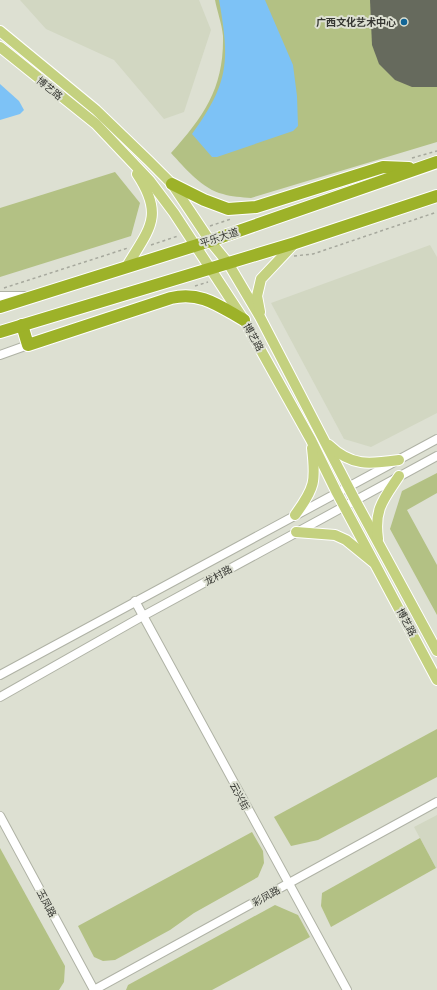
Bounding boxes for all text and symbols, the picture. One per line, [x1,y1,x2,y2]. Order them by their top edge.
place label: 广西文化艺术中心 [316,16,396,28]
marker: 广西文化艺术中心 [399,17,409,27]
street label: 博艺路 [35,75,65,102]
street label: 平乐大道 [198,226,240,249]
street label: 博艺路 [241,321,266,353]
street label: 龙村路 [202,563,234,588]
street label: 博艺路 [395,606,418,638]
street label: 云兴街 [228,780,251,812]
street label: 彩凤路 [250,884,282,909]
street label: 玉凤路 [35,887,58,919]

